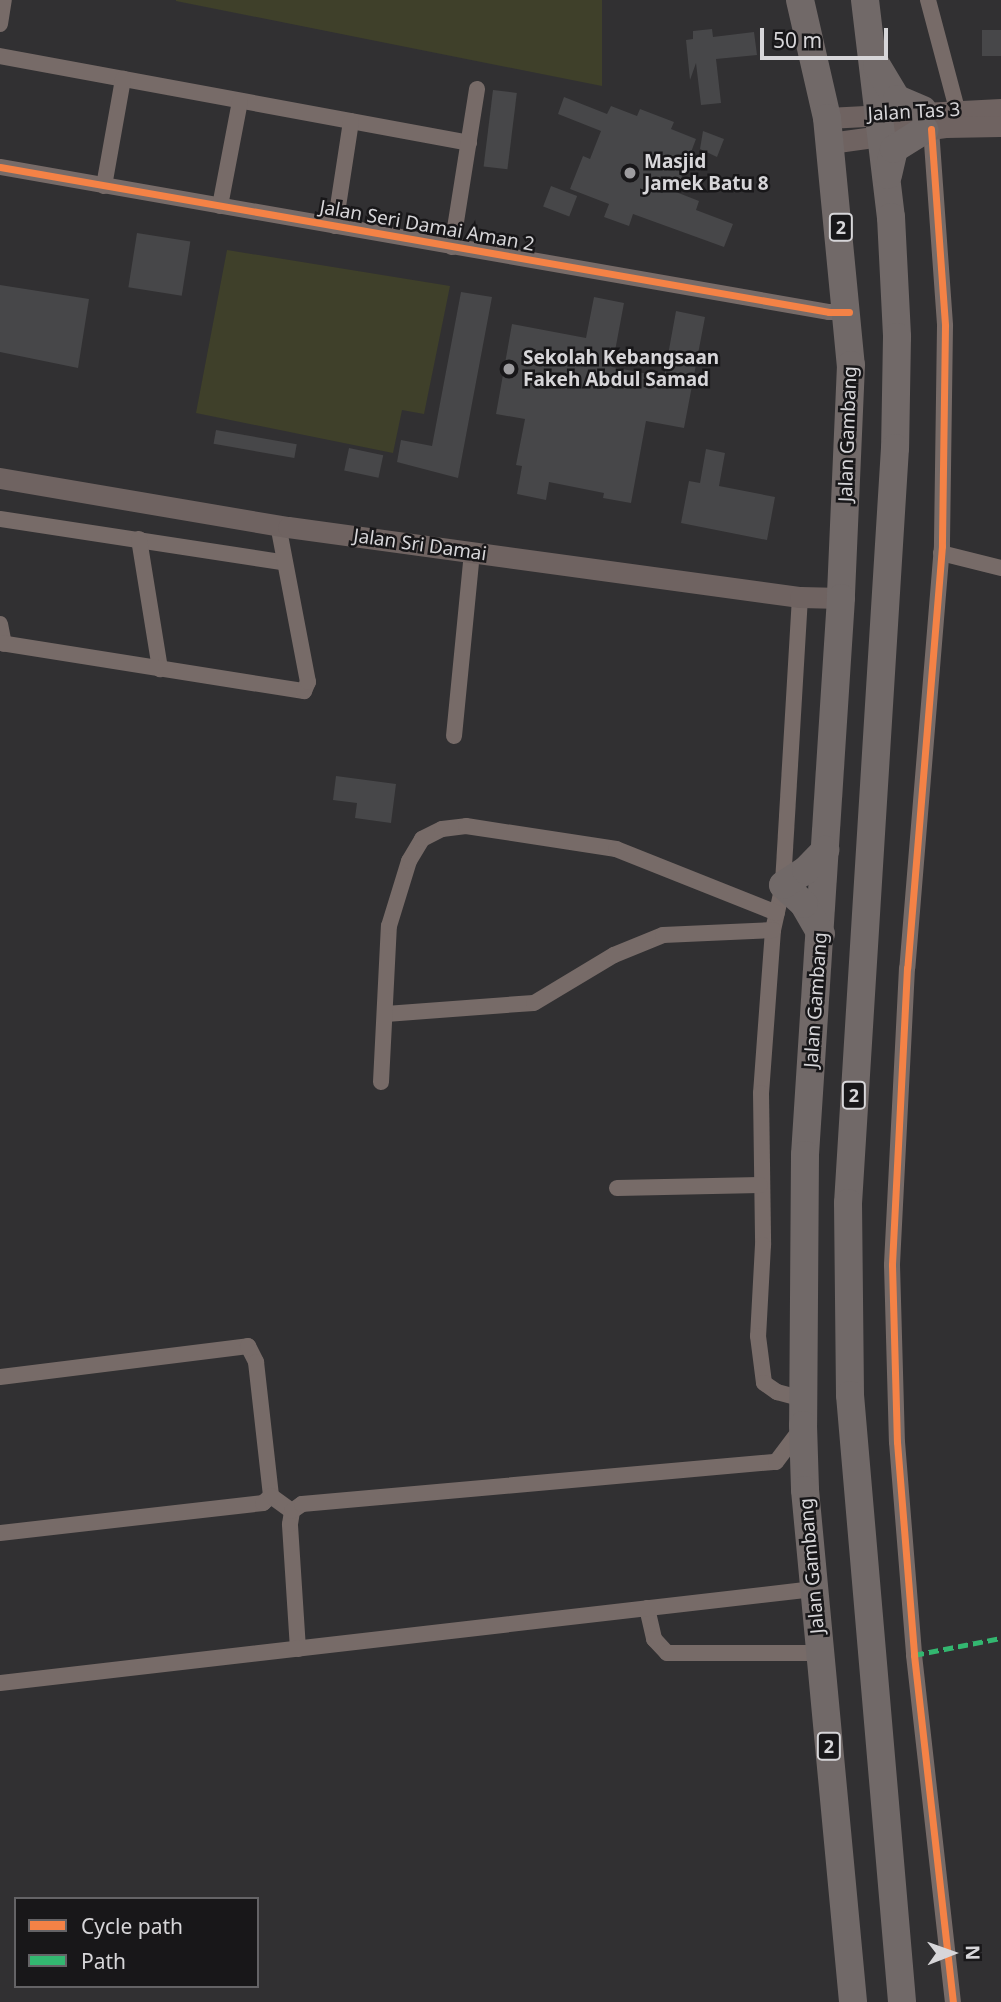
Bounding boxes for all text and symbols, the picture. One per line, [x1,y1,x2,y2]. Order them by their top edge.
scale bar [763,14,891,58]
text: 50 m [773,26,822,54]
street label: Jalan Tas 3 [867,98,961,126]
place label: Masjid Jamek Batu 8 [644,151,769,195]
marker: Masjid Jamek Batu 8 [622,165,638,181]
street label: Jalan Seri Damai Aman 2 [318,196,536,256]
road number: 2 [829,212,853,242]
place label: Sekolah Kebangsaan Fakeh Abdul Samad [523,347,719,391]
marker: Sekolah Kebangsaan Fakeh Abdul Samad [501,361,517,377]
street label: Jalan Gambang [834,366,862,502]
street label: Jalan Sri Damai [352,524,488,566]
street label: Jalan Gambang [800,931,832,1069]
road number: 2 [842,1080,866,1110]
street label: Jalan Gambang [795,1497,829,1635]
road number: 2 [817,1731,841,1760]
legend [14,1897,259,1988]
text: Cycle path [81,1912,183,1940]
north arrow [917,1918,987,1988]
text: N [960,1945,986,1961]
text: Path [81,1947,126,1975]

